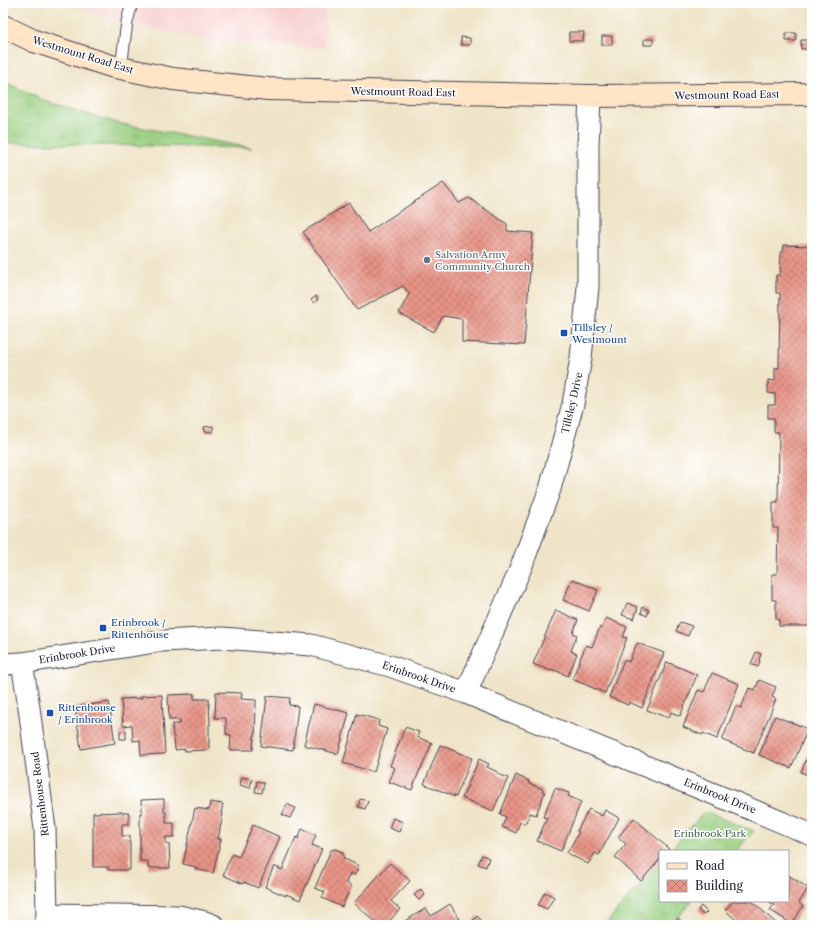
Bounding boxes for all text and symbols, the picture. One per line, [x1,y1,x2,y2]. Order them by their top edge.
street label: Westmount Road East [30,33,136,77]
street label: Westmount Road East [349,85,456,99]
street label: Westmount Road East [673,88,780,102]
place label: Salvation Army Community Church [435,248,531,273]
marker: Salvation Army Community Church [422,255,432,265]
place label: Tillsley / Westmount [571,321,627,346]
marker: Tillsley / Westmount [559,328,569,338]
street label: Tillsley Drive [559,370,586,435]
place label: Erinbrook / Rittenhouse [111,616,169,641]
marker: Erinbrook / Rittenhouse [98,623,108,633]
street label: Erinbrook Drive [38,641,116,666]
street label: Erinbrook Drive [380,658,458,696]
place label: Rittenhouse / Erinbrook [58,701,116,726]
marker: Rittenhouse / Erinbrook [45,708,55,718]
street label: Rittenhouse Road [28,751,52,837]
street label: Erinbrook Drive [682,776,759,817]
park label: Erinbrook Park [674,827,748,840]
legend [659,850,789,902]
text: Road [695,858,725,873]
text: Building [695,878,743,893]

